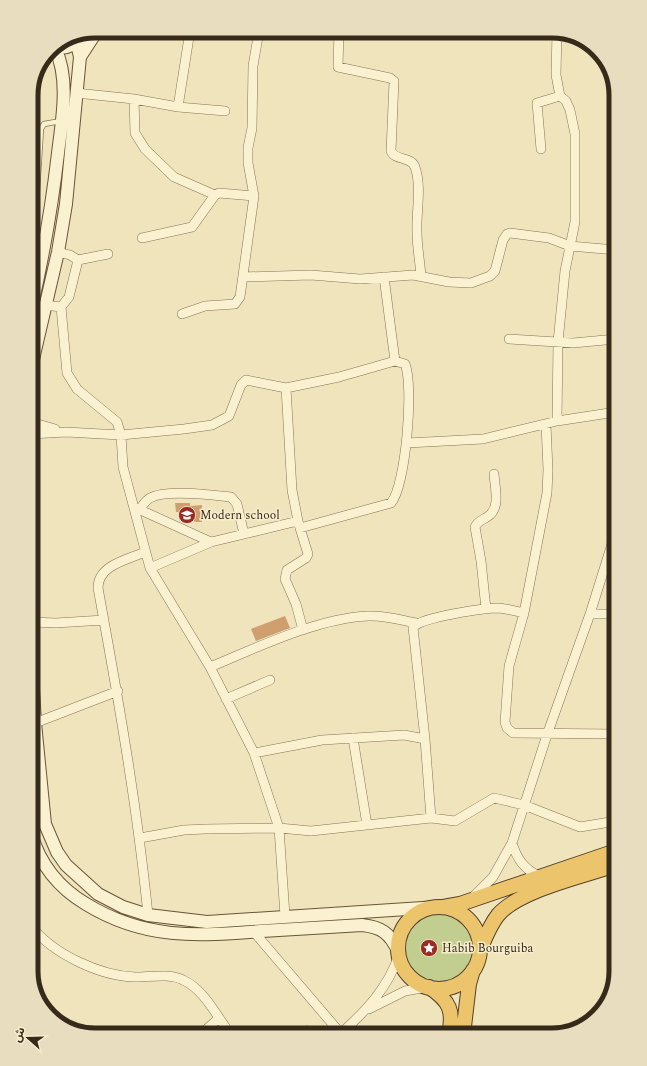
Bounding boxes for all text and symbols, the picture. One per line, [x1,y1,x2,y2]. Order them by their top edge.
school or university icon: Modern school [177,505,197,525]
place label: Modern school [200,506,280,525]
place icon: Habib Bourguiba [419,938,439,958]
place label: Habib Bourguiba [442,939,534,958]
north arrow [8,1018,48,1058]
text: ش [9,1025,30,1045]

